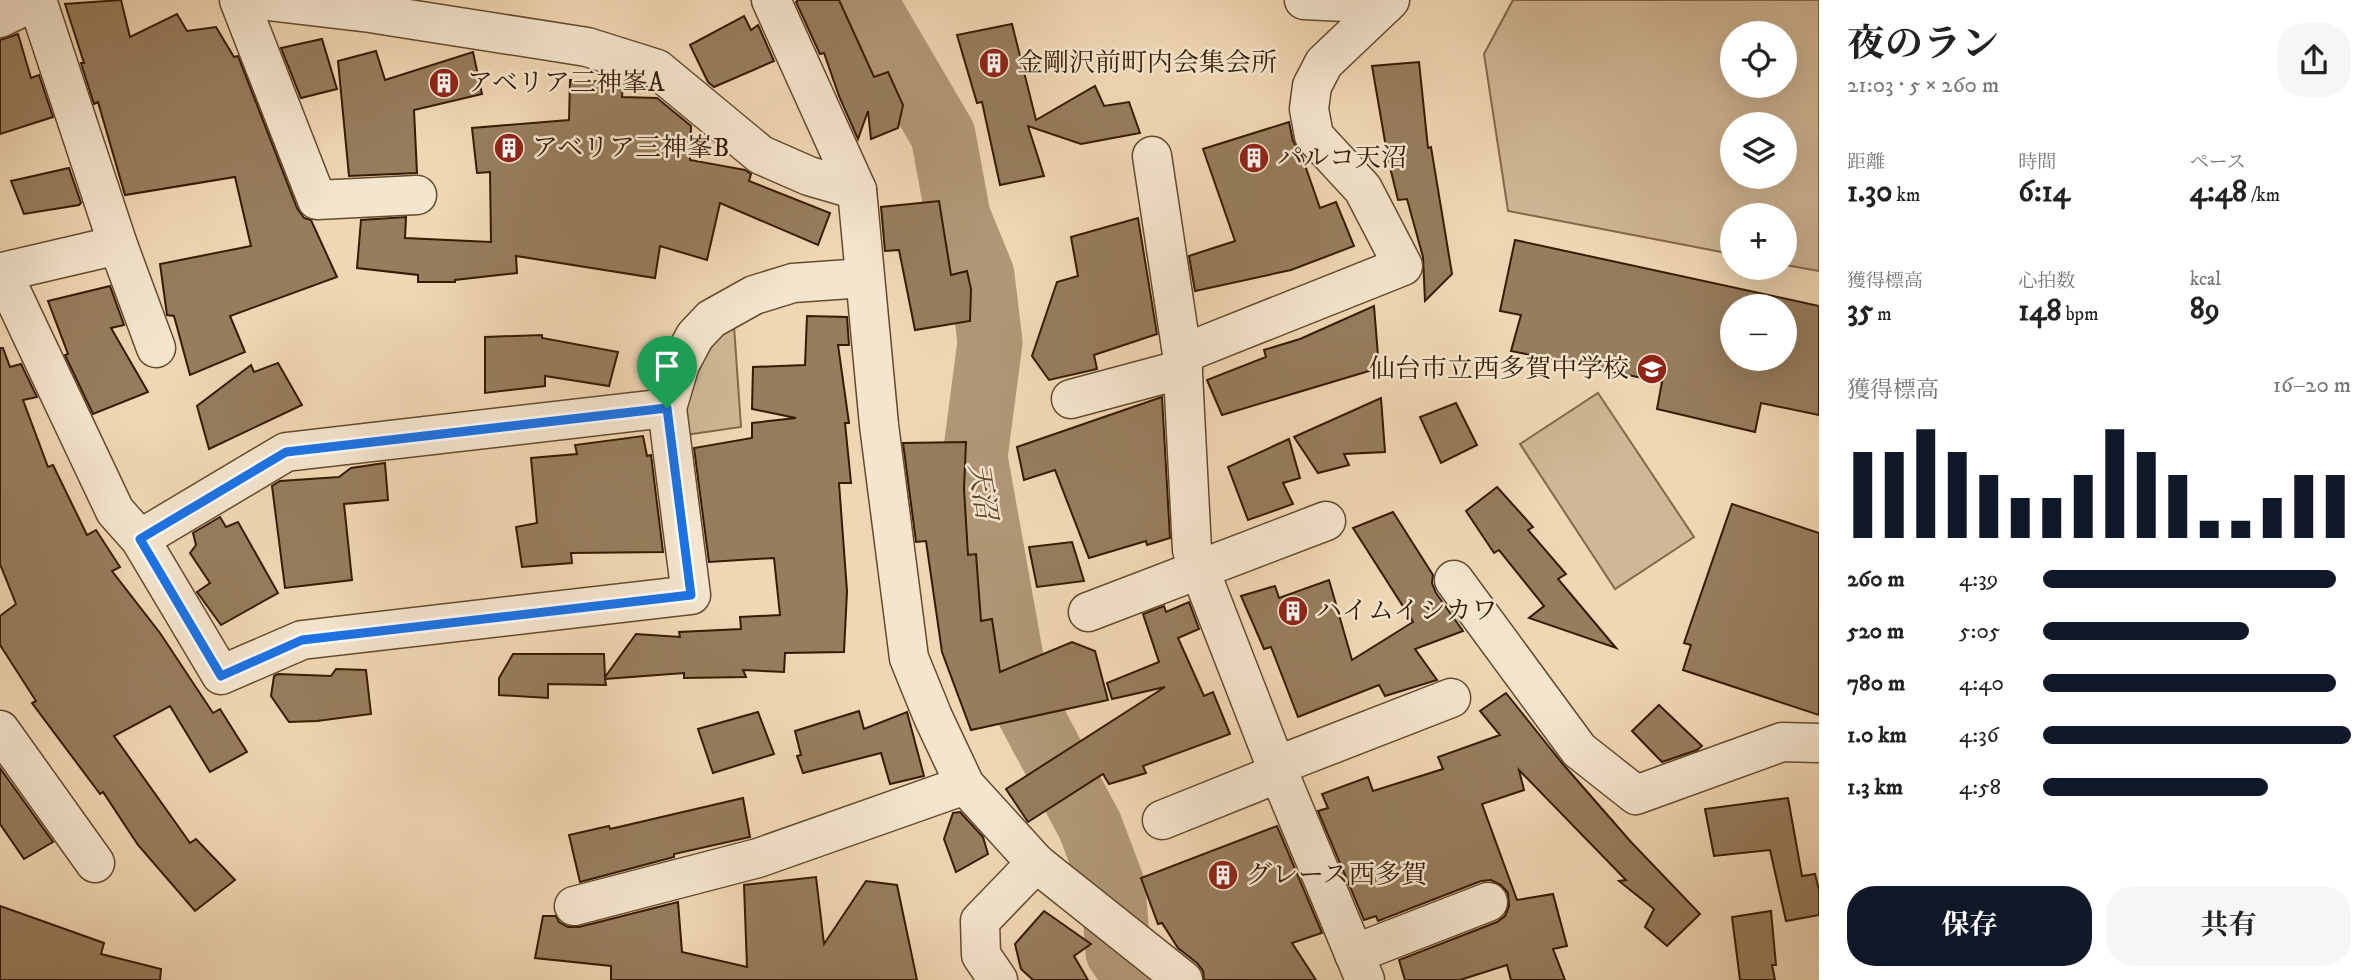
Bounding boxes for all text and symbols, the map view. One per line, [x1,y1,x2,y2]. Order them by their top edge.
map controls [1720,21,1797,371]
button: locate [1720,21,1797,98]
text: 夜のラン [1847,21,1999,69]
button: share [2277,23,2351,97]
building icon: 金剛沢前町内会集会所 [977,46,1011,80]
place label: 金剛沢前町内会集会所 [1017,47,1277,80]
building icon: アベリア三神峯A [427,66,461,100]
place label: アベリア三神峯A [467,67,665,100]
text: 21:03 · 5 × 260 m [1847,71,1999,100]
button: layers [1720,112,1797,189]
building icon: アベリア三神峯B [492,131,526,165]
place label: アベリア三神峯B [532,132,729,165]
building icon: パルコ天沼 [1237,141,1271,175]
place label: パルコ天沼 [1277,142,1407,175]
text: 距離 [1847,151,1885,174]
text: 時間 [2018,151,2056,174]
text: ペース [2190,151,2246,174]
text: 1.30 [1847,174,1892,211]
text: 6:14 [2018,174,2070,211]
text: 4:48 [2190,174,2247,211]
text: km [1892,184,1920,207]
text: /km [2247,184,2280,207]
button: + [1720,203,1797,280]
text: kcal [2190,268,2221,291]
text: 獲得標高 [1847,270,1923,293]
text: 心拍数 [2018,270,2075,293]
text: 89 [2190,291,2220,328]
text: 35 [1847,293,1873,330]
text: 148 [2018,293,2062,330]
button: − [1720,294,1797,371]
text: m [1873,303,1891,326]
text: bpm [2062,303,2098,326]
pin [637,336,697,408]
icon: arrive [648,347,686,385]
school or university icon: 仙台市立西多賀中学校 [1635,352,1669,386]
place label: 仙台市立西多賀中学校 [1369,353,1629,386]
text: 16–20 m [2273,371,2351,400]
text: 獲得標高 [1847,376,1939,405]
water label: 天沼 [960,461,1004,525]
text: 260 m [1847,565,1905,594]
text: 4:39 [1959,565,1998,594]
building icon: ハイムイシカワ [1276,594,1310,628]
place label: ハイムイシカワ [1316,595,1497,628]
text: 520 m [1847,617,1904,646]
text: 5:05 [1959,617,2000,646]
text: 780 m [1847,669,1905,698]
text: 4:40 [1959,669,2004,698]
text: 1.0 km [1847,721,1907,750]
text: 4:36 [1959,721,1999,750]
text: 1.3 km [1847,773,1903,802]
text: 4:58 [1959,773,2001,802]
building icon: グレース西多賀 [1206,858,1240,892]
place label: グレース西多賀 [1246,859,1427,892]
button: 保存 [1847,886,2092,966]
button: 共有 [2106,886,2351,966]

